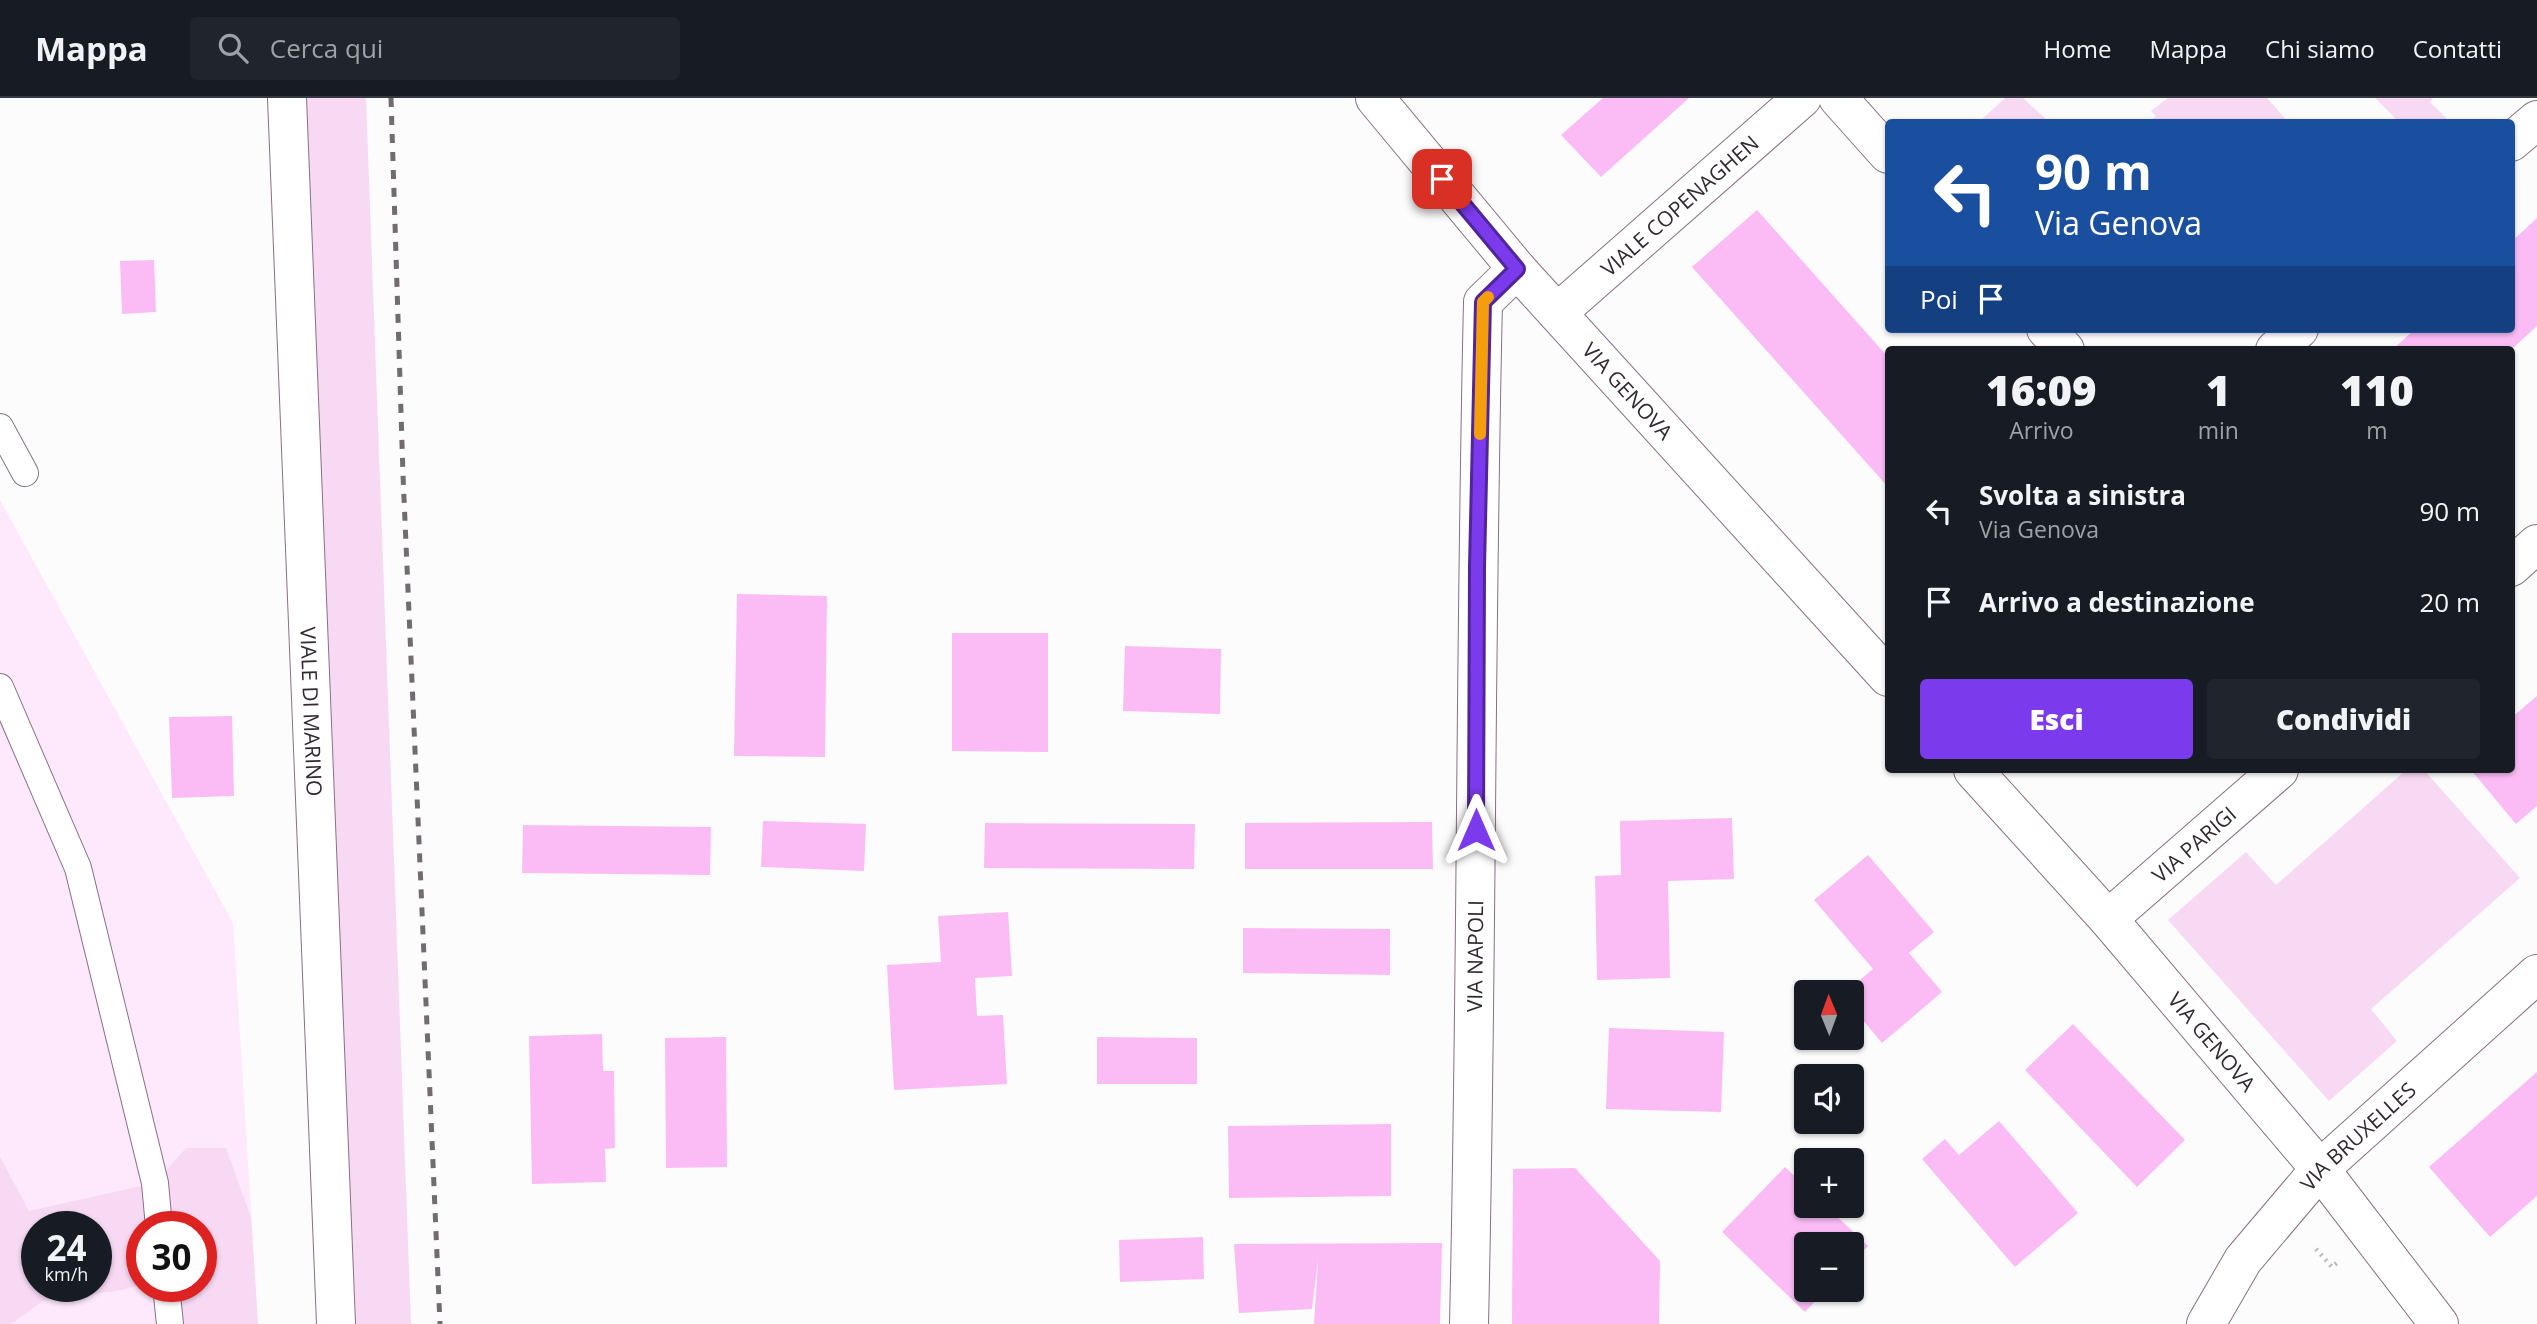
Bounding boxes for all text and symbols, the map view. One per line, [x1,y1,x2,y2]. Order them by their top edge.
search box [190,17,680,80]
text: Mappa [35,26,148,71]
icon: search [214,29,252,67]
text: Cerca qui [270,30,383,66]
text: Home [2044,32,2111,65]
text: Mappa [2149,32,2227,65]
text: Chi siamo [2265,32,2375,65]
text: Contatti [2413,32,2502,65]
street label: VIALE COPENAGHEN [1595,129,1764,282]
text: 90 m [2035,138,2152,204]
icon: left [1920,147,2011,238]
pin [1412,149,1472,209]
icon: arrive [1423,160,1461,198]
text: Via Genova [2035,201,2202,244]
icon: arrive [1972,280,2010,318]
text: Poi [1920,281,1958,317]
street label: VIA GENOVA [1576,336,1680,446]
text: 16:09 [1986,361,2097,418]
text: 1 [2206,361,2231,418]
text: 110 [2340,361,2414,418]
text: Arrivo [2009,414,2074,446]
text: min [2198,414,2239,446]
text: m [2366,414,2388,446]
text: Svolta a sinistra [1979,477,2186,513]
icon: left [1920,492,1958,530]
text: 90 m [2419,493,2480,529]
text: Via Genova [1979,513,2099,545]
icon: arrive [1920,583,1958,621]
text: Arrivo a destinazione [1979,584,2255,620]
text: 20 m [2419,584,2480,620]
street label: VIALE DI MARINO [294,626,329,797]
button: Esci [1920,679,2193,759]
button: Condividi [2207,679,2480,759]
position arrow [1439,793,1513,867]
street label: VIA PARIGI [2146,800,2242,889]
street label: VIA NAPOLI [1460,900,1489,1012]
north arrow [1794,980,1864,1050]
map controls [1794,980,1864,1302]
street label: VIA GENOVA [2162,986,2263,1098]
button: sound [1794,1064,1864,1134]
street label: VIA BRUXELLES [2294,1076,2421,1196]
button: + [1794,1148,1864,1218]
speed limit sign: 30 [126,1211,217,1302]
text: 24 [46,1224,87,1271]
button: − [1794,1232,1864,1302]
text: km/h [45,1262,88,1286]

